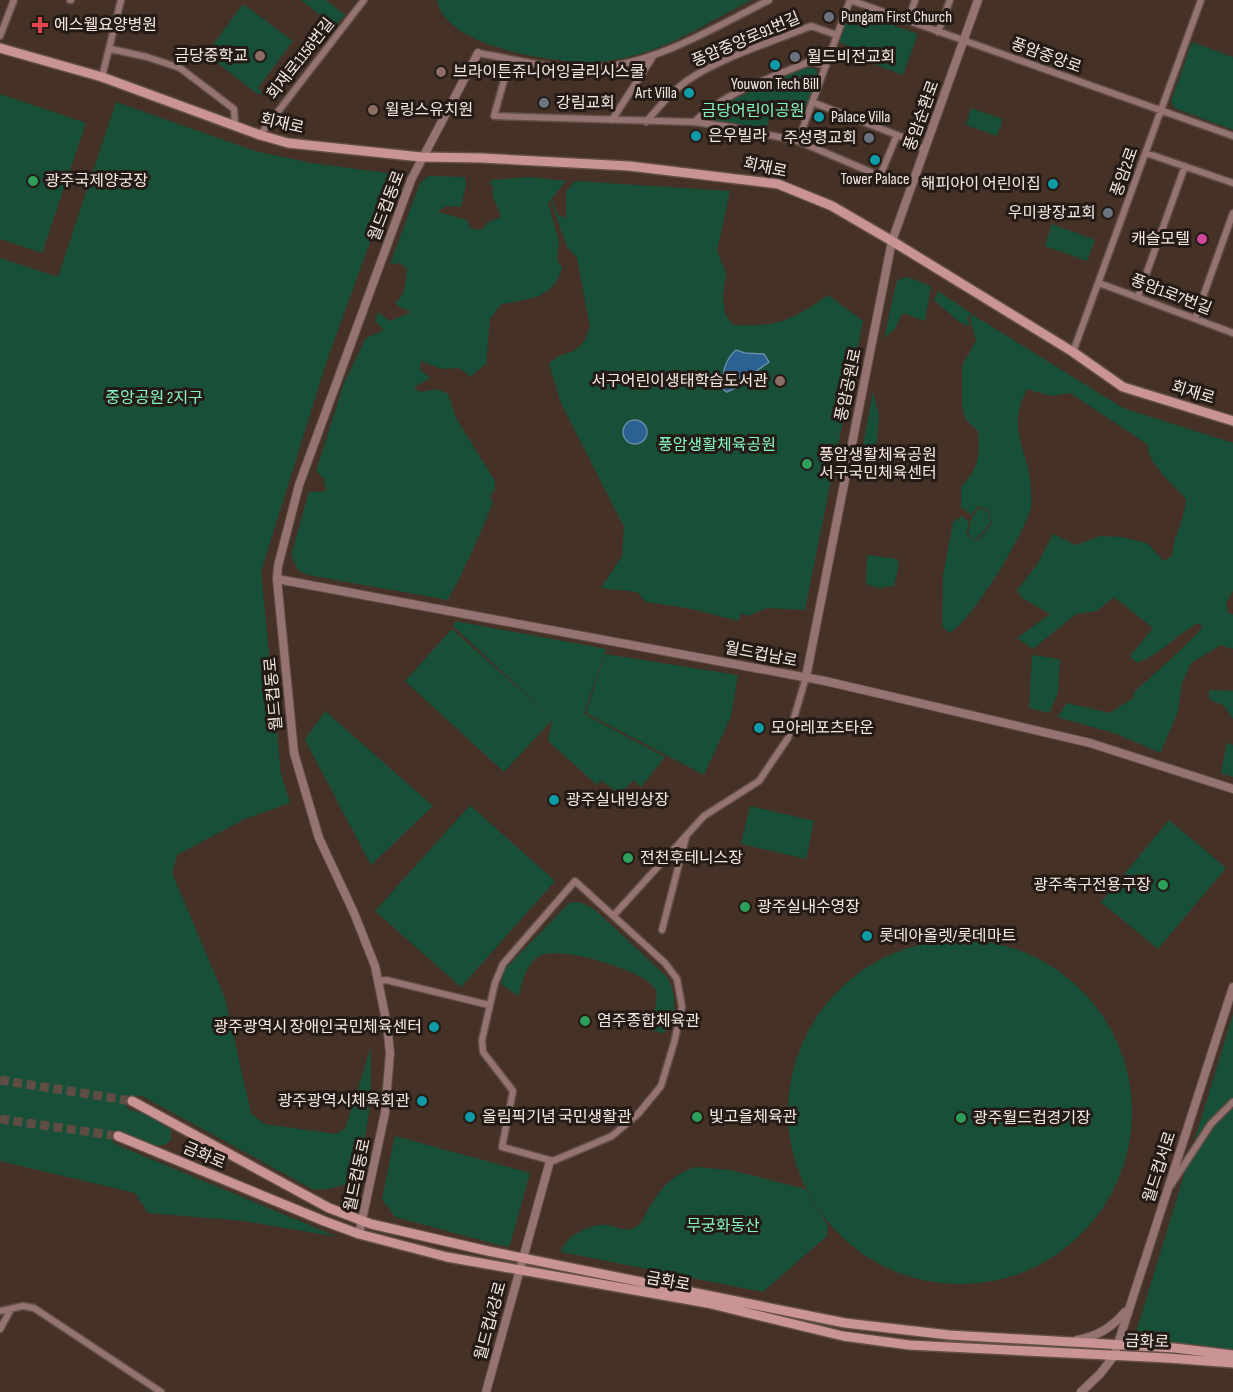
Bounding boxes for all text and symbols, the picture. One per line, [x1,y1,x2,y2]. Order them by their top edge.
place label: Pungam First Church [841,8,952,27]
street label: 풍암중앙로91번길 [689,9,803,71]
marker: Pungam First Church [822,10,836,24]
street label: 회재로1156번길 [263,14,339,104]
marker: 에스웰요양병원 [31,16,49,34]
place label: 에스웰요양병원 [54,16,157,35]
street label: 풍암중앙로 [1008,34,1084,78]
place label: 금당중학교 [174,47,248,66]
place label: 월드비전교회 [807,48,895,67]
marker: 금당중학교 [253,49,267,63]
marker: 월드비전교회 [788,50,802,64]
marker: Youwon Tech Bill [768,58,782,72]
place label: 브라이튼쥬니어잉글리시스쿨 [453,63,645,82]
marker: 브라이튼쥬니어잉글리시스쿨 [434,65,448,79]
place label: Youwon Tech Bill [731,75,819,94]
street label: 풍암순환로 [900,78,944,154]
place label: Art Villa [634,84,677,103]
marker: Art Villa [682,86,696,100]
place label: 강림교회 [556,94,615,113]
marker: 강림교회 [537,96,551,110]
place label: 윌링스유치원 [385,101,473,120]
park label: 금당어린이공원 [701,102,805,121]
marker: 윌링스유치원 [366,103,380,117]
place label: Palace Villa [831,108,890,127]
street label: 회재로 [258,110,306,138]
marker: Palace Villa [812,110,826,124]
place label: 은우빌라 [708,127,767,146]
marker: 은우빌라 [689,129,703,143]
place label: 주성령교회 [783,129,857,148]
marker: 주성령교회 [862,131,876,145]
street label: 풍암2로 [1107,145,1143,199]
marker: Tower Palace [868,153,882,167]
street label: 회재로 [741,154,789,182]
street label: 월드컵동로 [365,168,409,244]
place label: Tower Palace [840,170,910,189]
place label: 광주국제양궁장 [45,172,148,191]
marker: 광주국제양궁장 [26,174,40,188]
place label: 해피아이 어린이집 [921,175,1041,194]
marker: 해피아이 어린이집 [1046,177,1060,191]
place label: 우미광장교회 [1008,204,1096,223]
marker: 우미광장교회 [1101,206,1115,220]
place label: 캐슬모텔 [1131,230,1190,249]
marker: 캐슬모텔 [1195,232,1209,246]
street label: 풍암1로7번길 [1128,271,1214,319]
street label: 풍암공원로 [832,347,866,423]
place label: 서구어린이생태학습도서관 [591,372,768,391]
marker: 서구어린이생태학습도서관 [773,374,787,388]
street label: 회재로 [1169,377,1217,409]
park label: 중앙공원 2지구 [105,389,203,408]
park label: 풍암생활체육공원 [658,436,776,455]
place label: 풍암생활체육공원 서구국민체육센터 [819,446,937,483]
marker: 풍암생활체육공원 서구국민체육센터 [800,457,814,471]
street label: 월드컵남로 [723,639,799,671]
street label: 월드컵동로 [261,656,287,731]
place label: 모아레포츠타운 [771,719,874,738]
marker: 모아레포츠타운 [752,721,766,735]
place label: 광주실내빙상장 [566,791,669,810]
marker: 광주실내빙상장 [547,793,561,807]
place label: 전천후테니스장 [640,849,743,868]
marker: 전천후테니스장 [621,851,635,865]
place label: 광주축구전용구장 [1033,876,1151,895]
marker: 광주축구전용구장 [1156,878,1170,892]
place label: 광주실내수영장 [757,898,860,917]
marker: 광주실내수영장 [738,900,752,914]
place label: 롯데아올렛/롯데마트 [879,927,1016,946]
marker: 롯데아올렛/롯데마트 [860,929,874,943]
place label: 염주종합체육관 [597,1012,700,1031]
marker: 염주종합체육관 [578,1014,592,1028]
place label: 광주광역시 장애인국민체육센터 [213,1018,422,1037]
marker: 광주광역시 장애인국민체육센터 [427,1020,441,1034]
place label: 광주광역시체육회관 [278,1092,410,1111]
marker: 광주광역시체육회관 [415,1094,429,1108]
place label: 올림픽기념 국민생활관 [482,1108,632,1127]
place label: 빛고을체육관 [709,1108,798,1127]
place label: 광주월드컵경기장 [973,1109,1091,1128]
marker: 올림픽기념 국민생활관 [463,1110,477,1124]
marker: 빛고을체육관 [690,1110,704,1124]
marker: 광주월드컵경기장 [954,1111,968,1125]
street label: 월드컵서로 [1140,1129,1180,1205]
street label: 월드컵동로 [341,1137,375,1213]
street label: 금화로 [180,1139,228,1173]
park label: 무궁화동산 [686,1217,760,1236]
street label: 금화로 [645,1269,692,1295]
street label: 월드컵4강로 [471,1279,511,1362]
street label: 금화로 [1125,1332,1170,1352]

